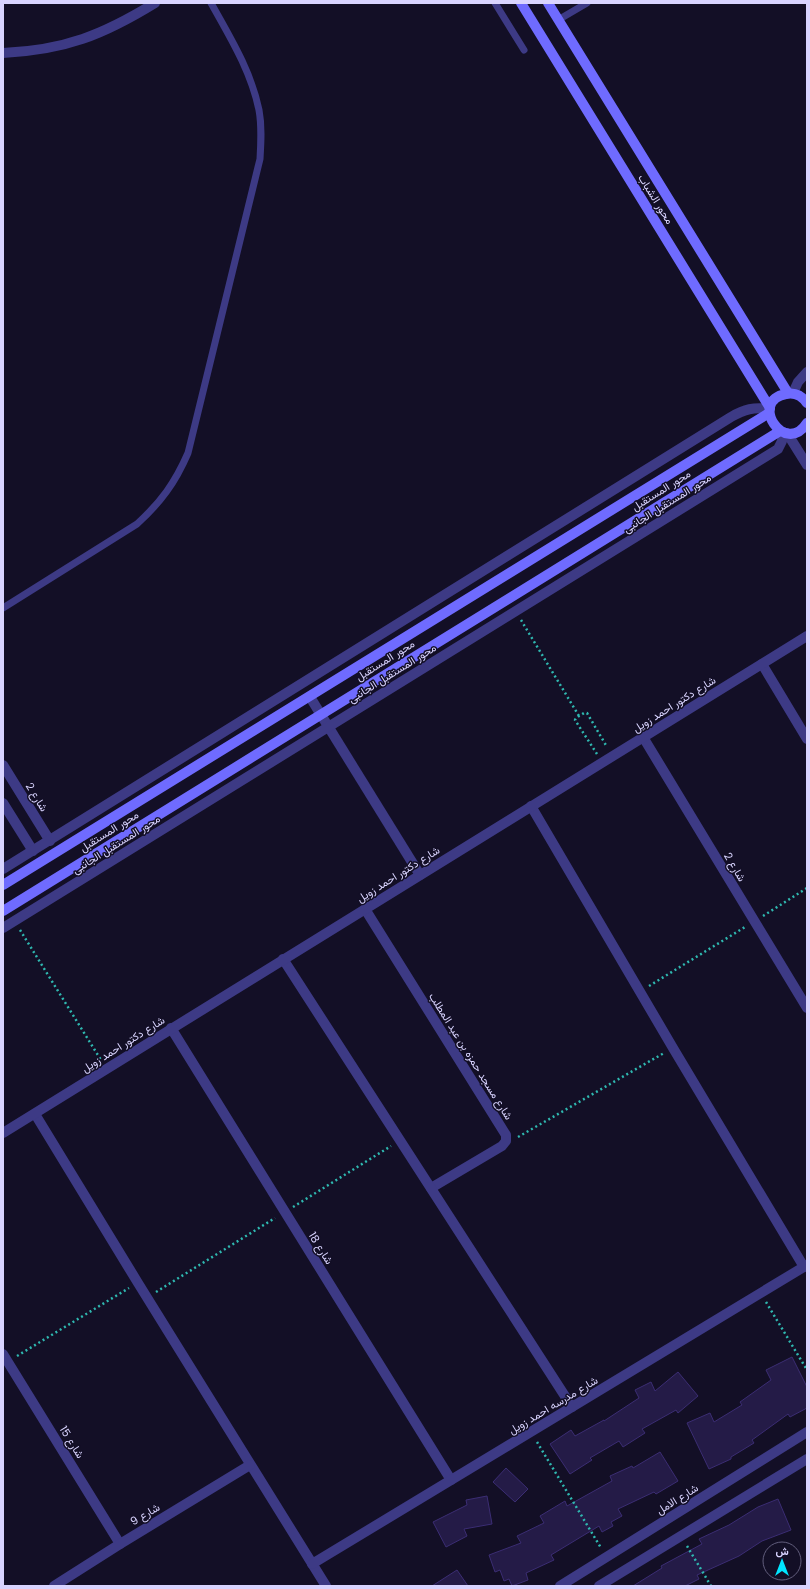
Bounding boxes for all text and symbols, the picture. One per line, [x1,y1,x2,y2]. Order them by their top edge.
street label: محور الشباب [634,171,678,227]
street label: محور المستقبل [628,465,694,515]
street label: محور المستقبل الجانبى [620,469,714,537]
street label: محور المستقبل [352,635,418,685]
street label: محور المستقبل الجانبى [345,639,439,707]
street label: شارع دكتور احمد زويل [629,672,719,736]
street label: شارع 2 [22,779,52,815]
street label: محور المستقبل [76,806,142,856]
street label: محور المستقبل الجانبى [69,810,163,878]
street label: شارع دكتور احمد زويل [353,842,443,906]
street label: شارع 2 [720,849,750,885]
street label: شارع مسجد حمزه بن عبد المطلب [425,989,517,1123]
street label: شارع دكتور احمد زويل [78,1012,168,1076]
street label: شارع 18 [305,1229,337,1268]
street label: شارع مدرسه احمد زويل [505,1372,601,1438]
street label: شارع 15 [56,1423,88,1462]
street label: شارع الامل [653,1480,701,1518]
street label: شارع 9 [127,1499,163,1529]
north arrow [762,1541,802,1581]
text: ش [775,1543,789,1559]

